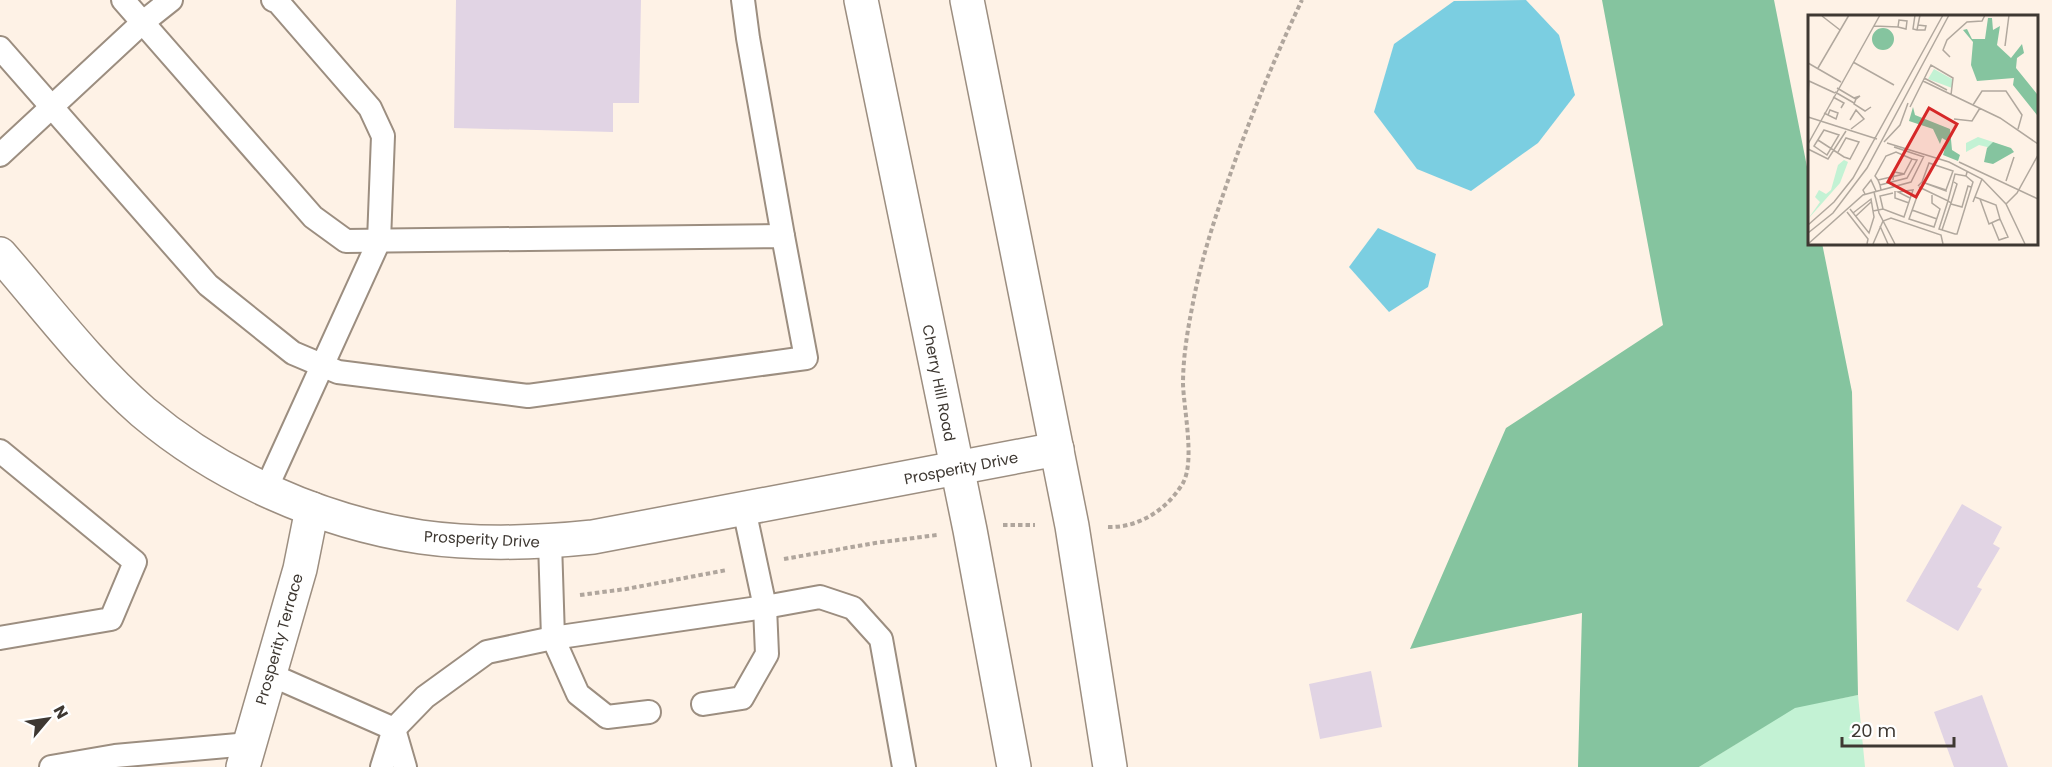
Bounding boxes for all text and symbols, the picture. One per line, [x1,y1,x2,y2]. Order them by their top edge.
inset map [1808,15,2037,244]
street label: Cherry Hill Road [917,323,961,443]
street label: Prosperity Drive [902,447,1020,489]
street label: Prosperity Drive [424,525,540,553]
street label: Prosperity Terrace [250,571,308,707]
north arrow [18,689,78,749]
text: N [48,701,74,723]
scale bar [1842,710,1954,748]
text: 20 m [1851,718,1896,743]

